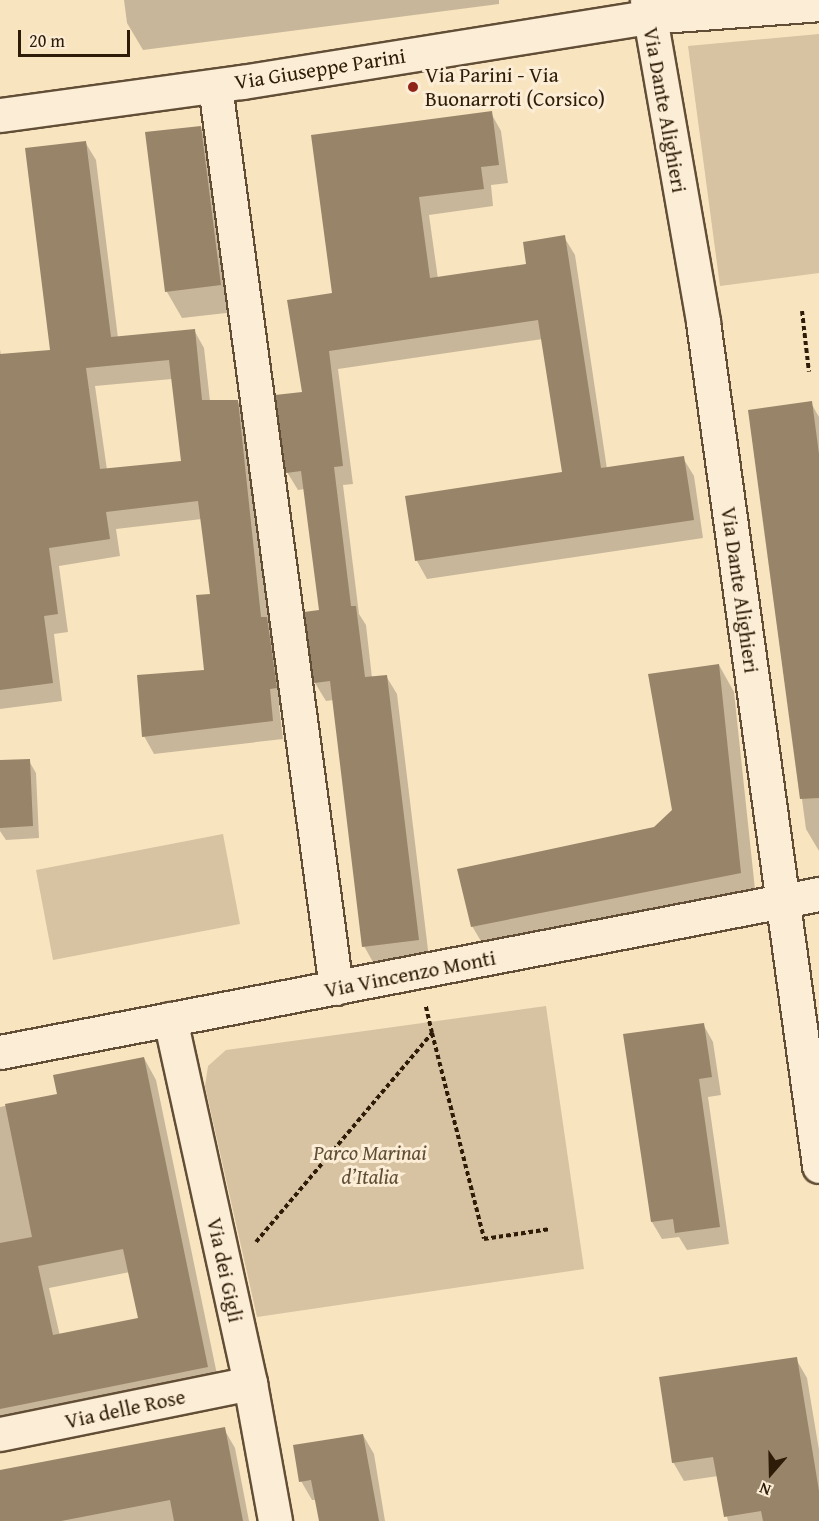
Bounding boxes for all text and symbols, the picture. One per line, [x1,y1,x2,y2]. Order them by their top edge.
scale bar [21,18,134,56]
street label: Via Dante Alighieri [638,25,692,195]
text: 20 m [29,27,65,54]
street label: Via Giuseppe Parini [233,43,407,95]
place label: Via Parini - Via Buonarroti (Corsico) [425,62,605,112]
marker: Via Parini - Via Buonarroti (Corsico) [406,80,420,94]
street label: Via Dante Alighieri [716,505,764,675]
street label: Via Vincenzo Monti [322,945,498,1003]
park label: Parco Marinai d’Italia [313,1140,427,1190]
street label: Via dei Gigli [202,1215,248,1325]
street label: Via delle Rose [62,1384,188,1434]
north arrow [741,1443,801,1503]
text: N [756,1477,774,1503]

